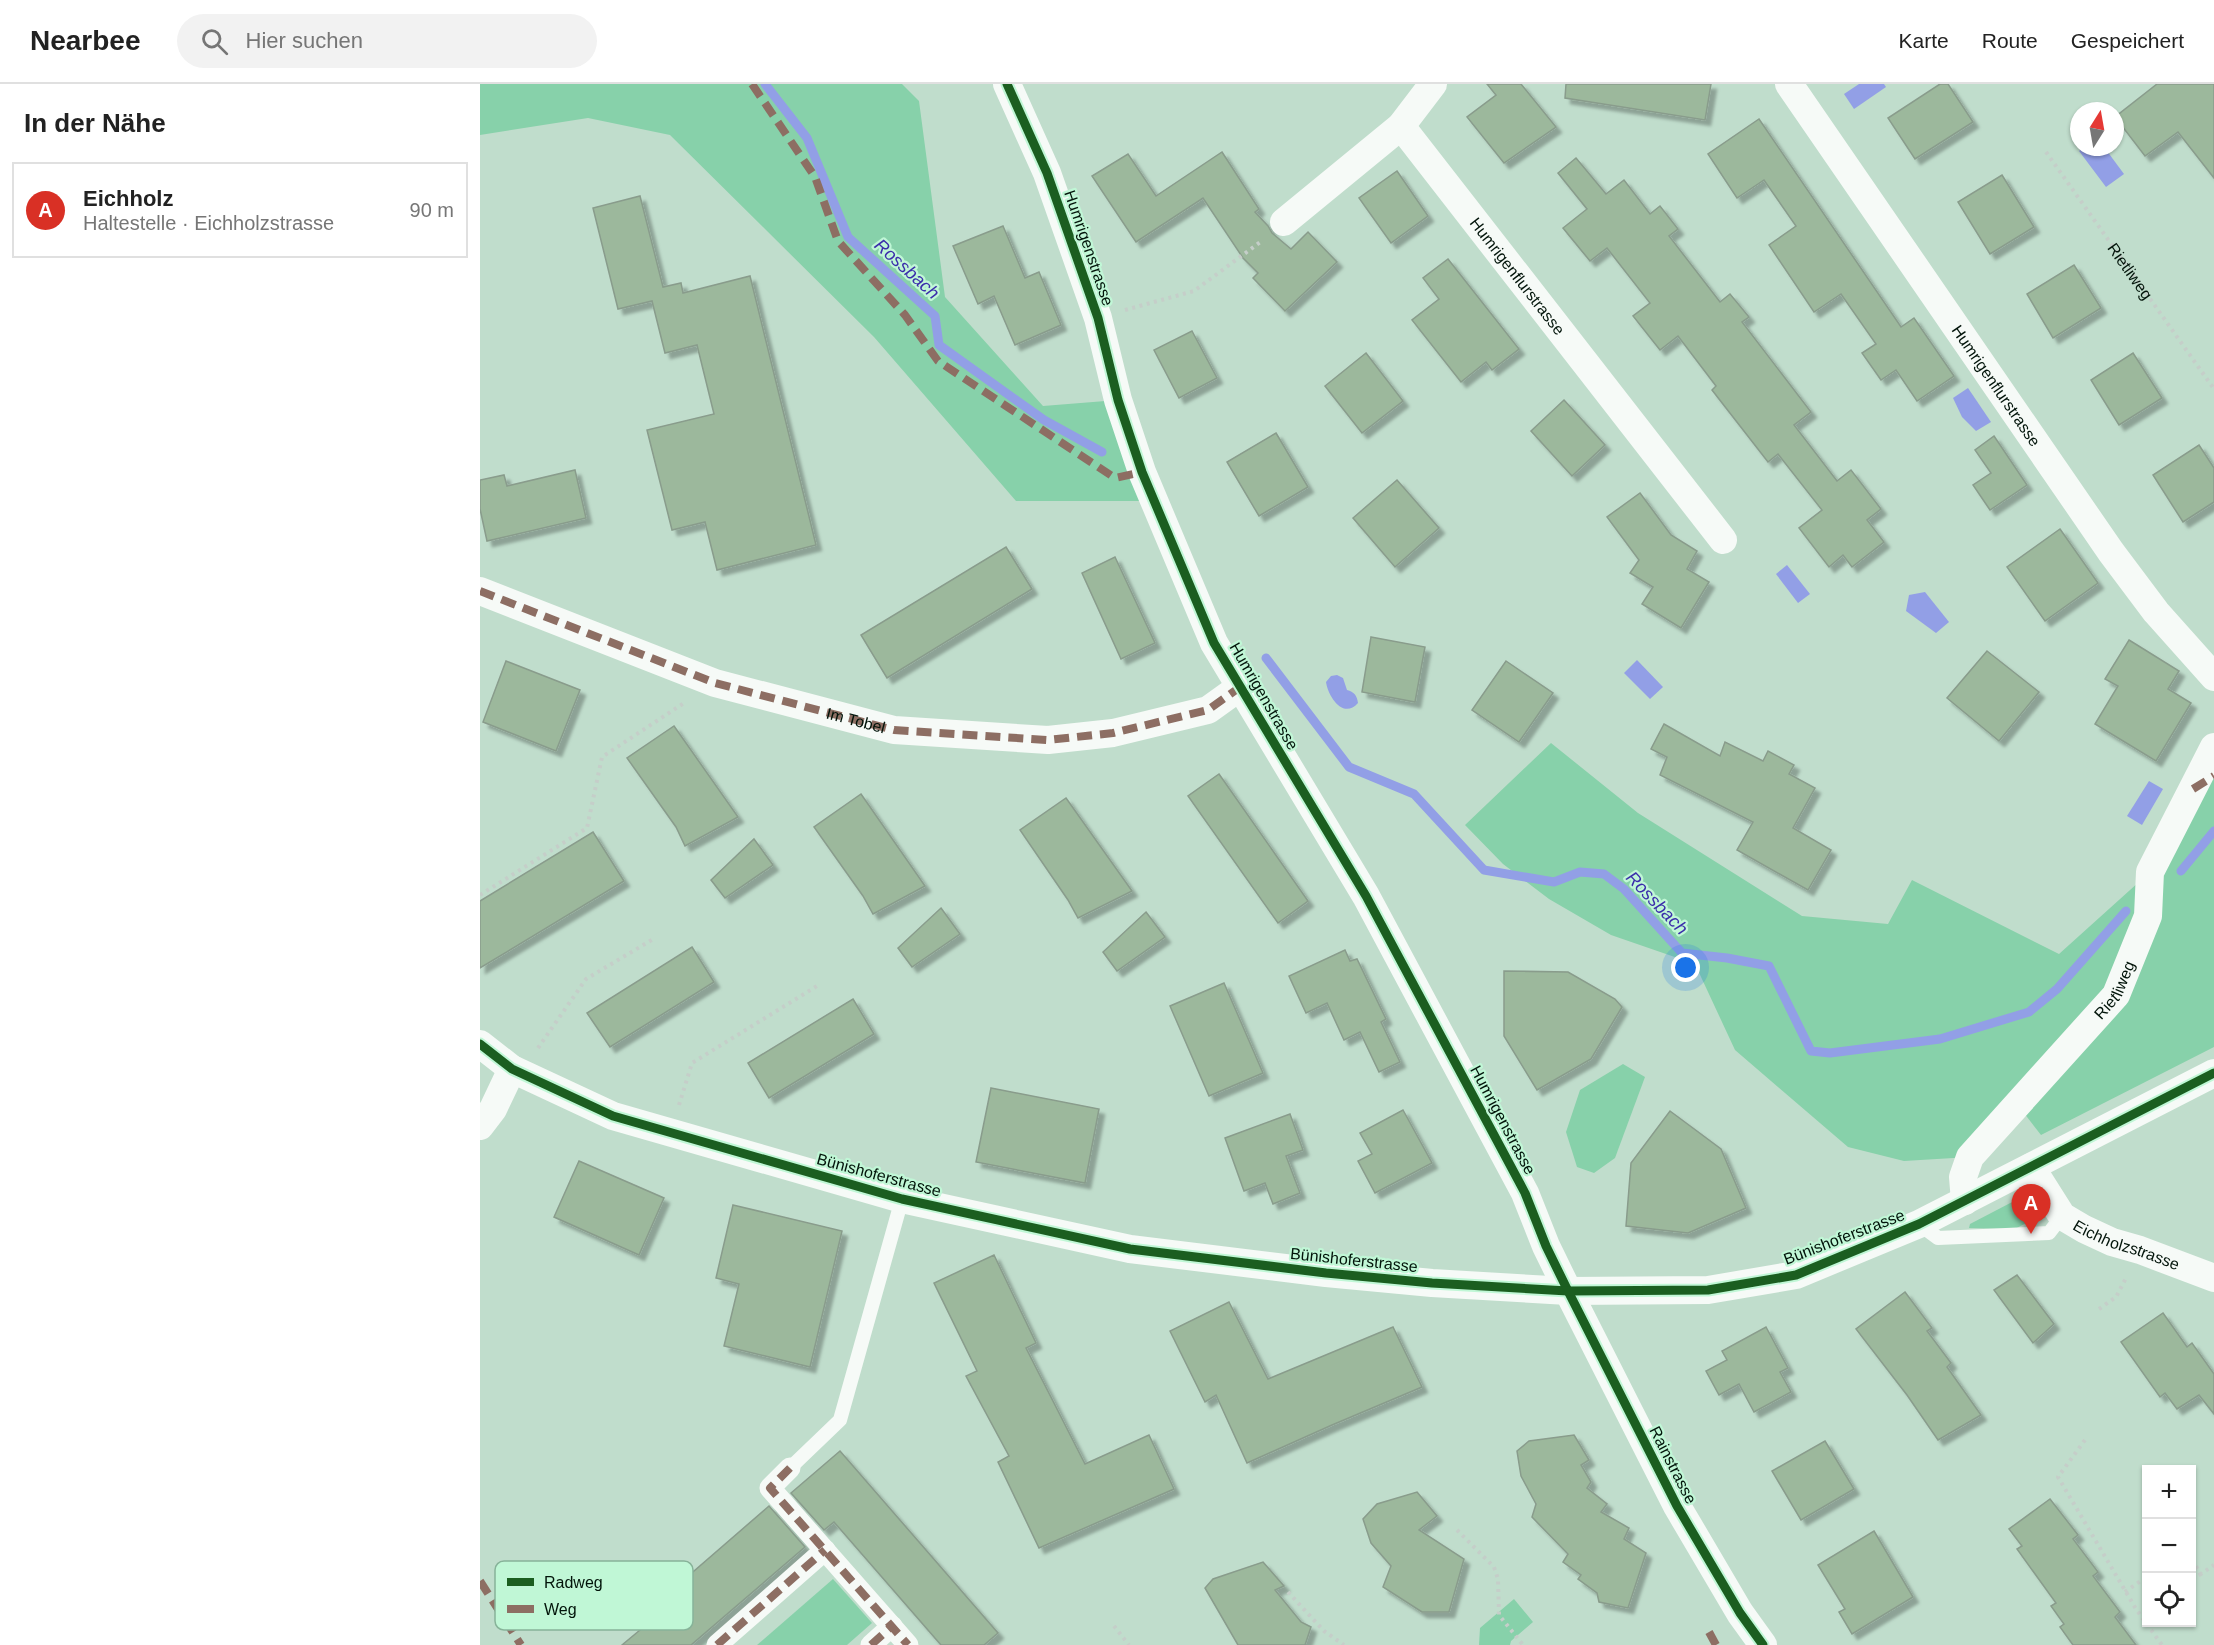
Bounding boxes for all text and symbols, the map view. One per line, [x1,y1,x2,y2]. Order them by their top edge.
search box [177,14,597,68]
text: Nearbee [30,25,141,56]
icon: search [198,25,231,58]
text: Hier suchen [246,28,363,53]
text: Karte [1899,29,1949,52]
text: Route [1982,29,2038,52]
text: Gespeichert [2071,29,2184,52]
north arrow [2070,102,2124,156]
text: In der Nähe [24,108,166,138]
text: Eichholz [83,186,173,211]
street label: Humrigenstrasse [1061,188,1117,308]
text: A [38,199,53,221]
text: 90 m [410,199,454,221]
text: Haltestelle · Eichholzstrasse [83,212,334,234]
street label: Humrigenflurstrasse [1467,214,1568,338]
water label: Rossbach [871,235,943,303]
street label: Rietliweg [2105,240,2156,303]
street label: Humrigenflurstrasse [1949,322,2044,449]
street label: Humrigenstrasse [1226,639,1302,753]
street label: Im Tobel [825,704,887,736]
water label: Rossbach [1622,867,1692,939]
your location [1671,953,1700,982]
street label: Rietliweg [2090,958,2137,1022]
street label: Humrigenstrasse [1467,1063,1539,1177]
street label: Bünishoferstrasse [815,1150,943,1200]
pin: A [2012,1184,2050,1234]
street label: Bünishoferstrasse [1781,1206,1907,1268]
street label: Eichholzstrasse [2071,1216,2182,1273]
street label: Bünishoferstrasse [1289,1245,1419,1275]
street label: Rainstrasse [1646,1424,1700,1507]
map controls [2142,1465,2196,1627]
button: + [2142,1465,2196,1519]
button: − [2142,1519,2196,1573]
legend [495,1561,693,1630]
button: locate [2142,1573,2196,1627]
text: Radweg [544,1574,603,1591]
text: Weg [544,1601,577,1618]

